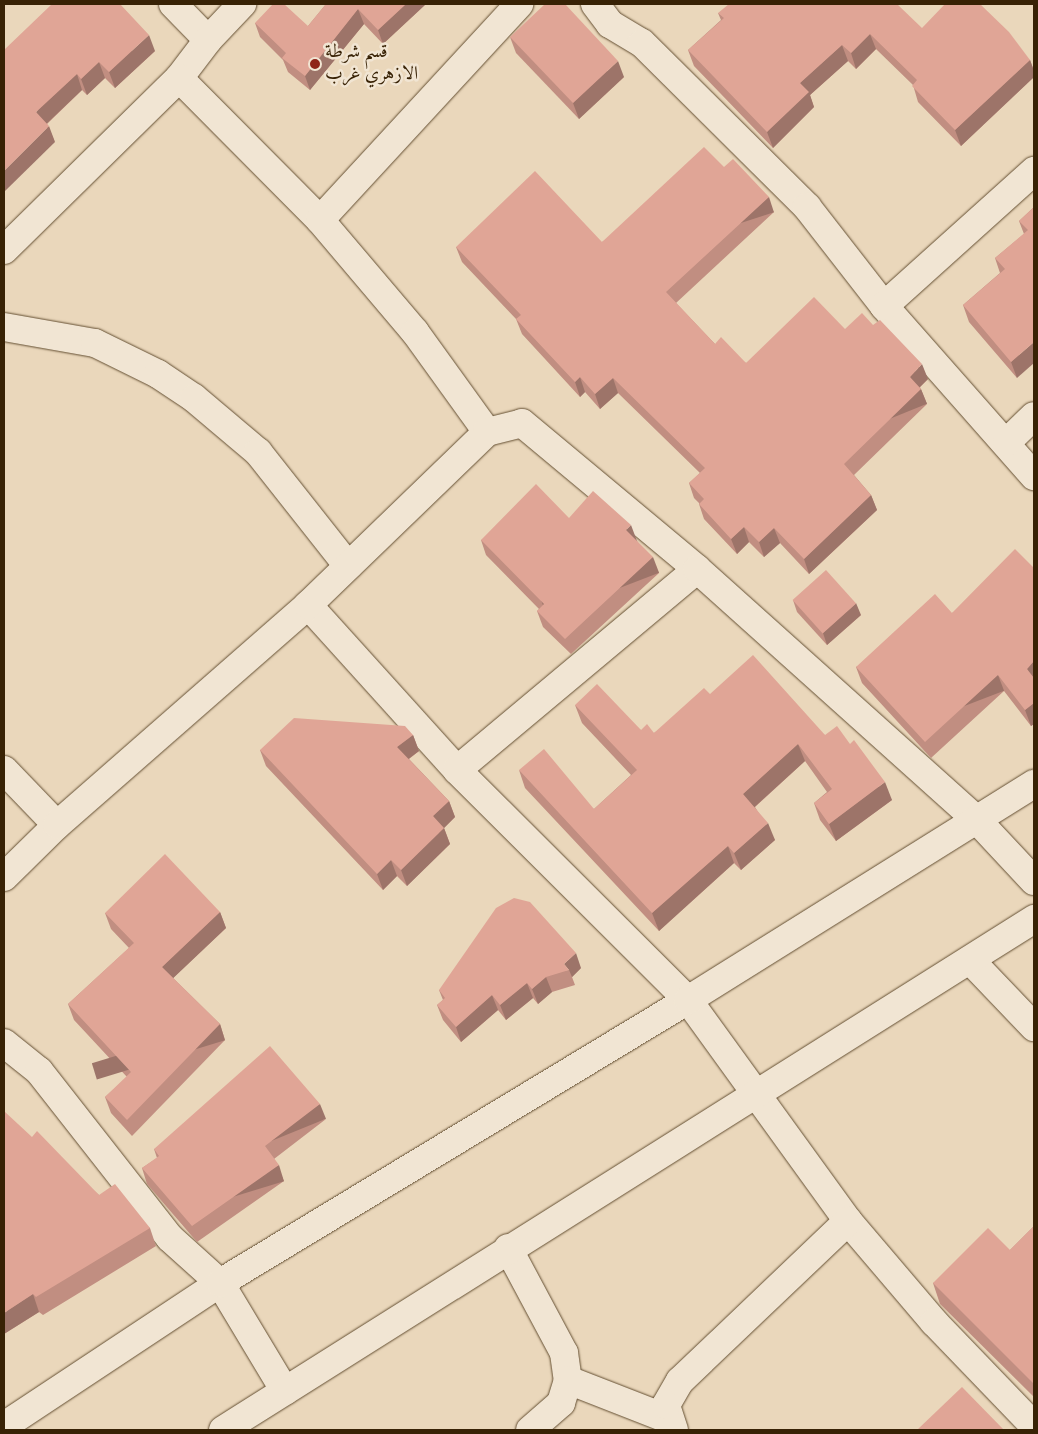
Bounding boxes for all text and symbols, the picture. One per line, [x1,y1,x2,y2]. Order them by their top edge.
place label: قسم شرطة الازهري غرب [325,42,418,86]
marker: قسم شرطة الازهري غرب [309,58,321,70]

